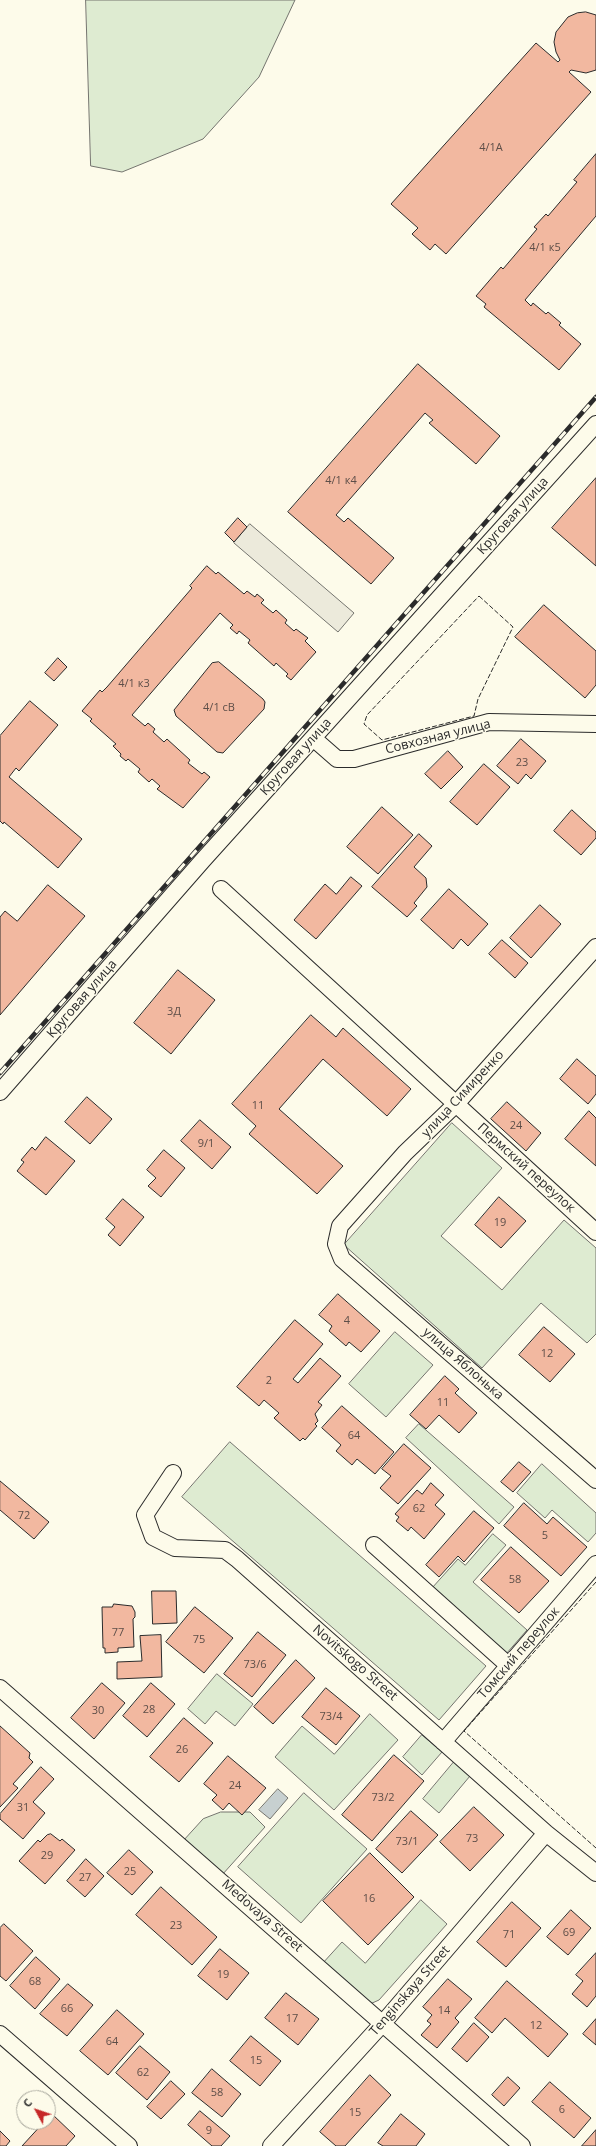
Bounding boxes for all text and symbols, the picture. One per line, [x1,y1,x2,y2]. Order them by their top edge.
house number: 4/1А [479,141,503,155]
house number: 4/1 к5 [529,241,561,255]
house number: 4/1 к4 [325,474,357,488]
street label: Круговая улица [474,474,552,558]
house number: 4/1 к3 [118,677,150,691]
house number: 4/1 сВ [203,701,235,715]
street label: Круговая улица [257,715,335,799]
street label: Совхозная улица [384,716,492,758]
house number: 23 [516,756,528,770]
street label: Круговая улица [44,957,120,1041]
house number: 3Д [167,1005,181,1019]
street label: улица Симиренко [419,1047,507,1141]
house number: 11 [252,1099,264,1113]
house number: 24 [510,1119,522,1133]
street label: Пермский переулок [474,1120,578,1216]
house number: 9/1 [198,1137,214,1151]
house number: 19 [494,1216,506,1230]
house number: 4 [344,1314,350,1328]
street label: улица Яблонька [419,1325,507,1403]
house number: 12 [541,1347,553,1361]
house number: 2 [266,1374,272,1388]
house number: 11 [437,1396,449,1410]
house number: 64 [348,1429,360,1443]
house number: 62 [413,1502,425,1516]
house number: 72 [18,1509,30,1523]
house number: 5 [542,1529,548,1543]
house number: 58 [509,1573,521,1587]
street label: Томский переулок [475,1604,563,1702]
street label: Novitskogo Street [309,1622,401,1704]
house number: 77 [112,1626,124,1640]
house number: 75 [193,1633,205,1647]
house number: 73/6 [244,1658,266,1672]
house number: 28 [143,1703,155,1717]
house number: 30 [92,1704,104,1718]
house number: 73/4 [320,1710,342,1724]
house number: 26 [176,1743,188,1757]
house number: 24 [229,1779,241,1793]
house number: 73/2 [372,1791,394,1805]
house number: 31 [17,1801,29,1815]
house number: 73 [466,1832,478,1846]
house number: 73/1 [396,1835,418,1849]
house number: 29 [41,1849,53,1863]
house number: 25 [124,1865,136,1879]
house number: 27 [79,1871,91,1885]
street label: Medovaya Street [218,1877,306,1955]
house number: 16 [363,1892,375,1906]
house number: 23 [170,1919,182,1933]
house number: 69 [563,1926,575,1940]
house number: 71 [503,1928,515,1942]
street label: Tenginskaya Street [367,1943,453,2039]
house number: 19 [217,1968,229,1982]
house number: 68 [29,1975,41,1989]
house number: 66 [61,2002,73,2016]
house number: 14 [438,2004,450,2018]
house number: 17 [286,2012,298,2026]
house number: 12 [530,2019,542,2033]
house number: 64 [106,2035,118,2049]
house number: 15 [250,2054,262,2068]
house number: 62 [137,2066,149,2080]
house number: 58 [211,2086,223,2100]
north arrow [16,2090,56,2130]
text: С [19,2095,35,2110]
house number: 6 [559,2103,565,2117]
house number: 15 [349,2106,361,2120]
house number: 9 [206,2124,212,2138]

